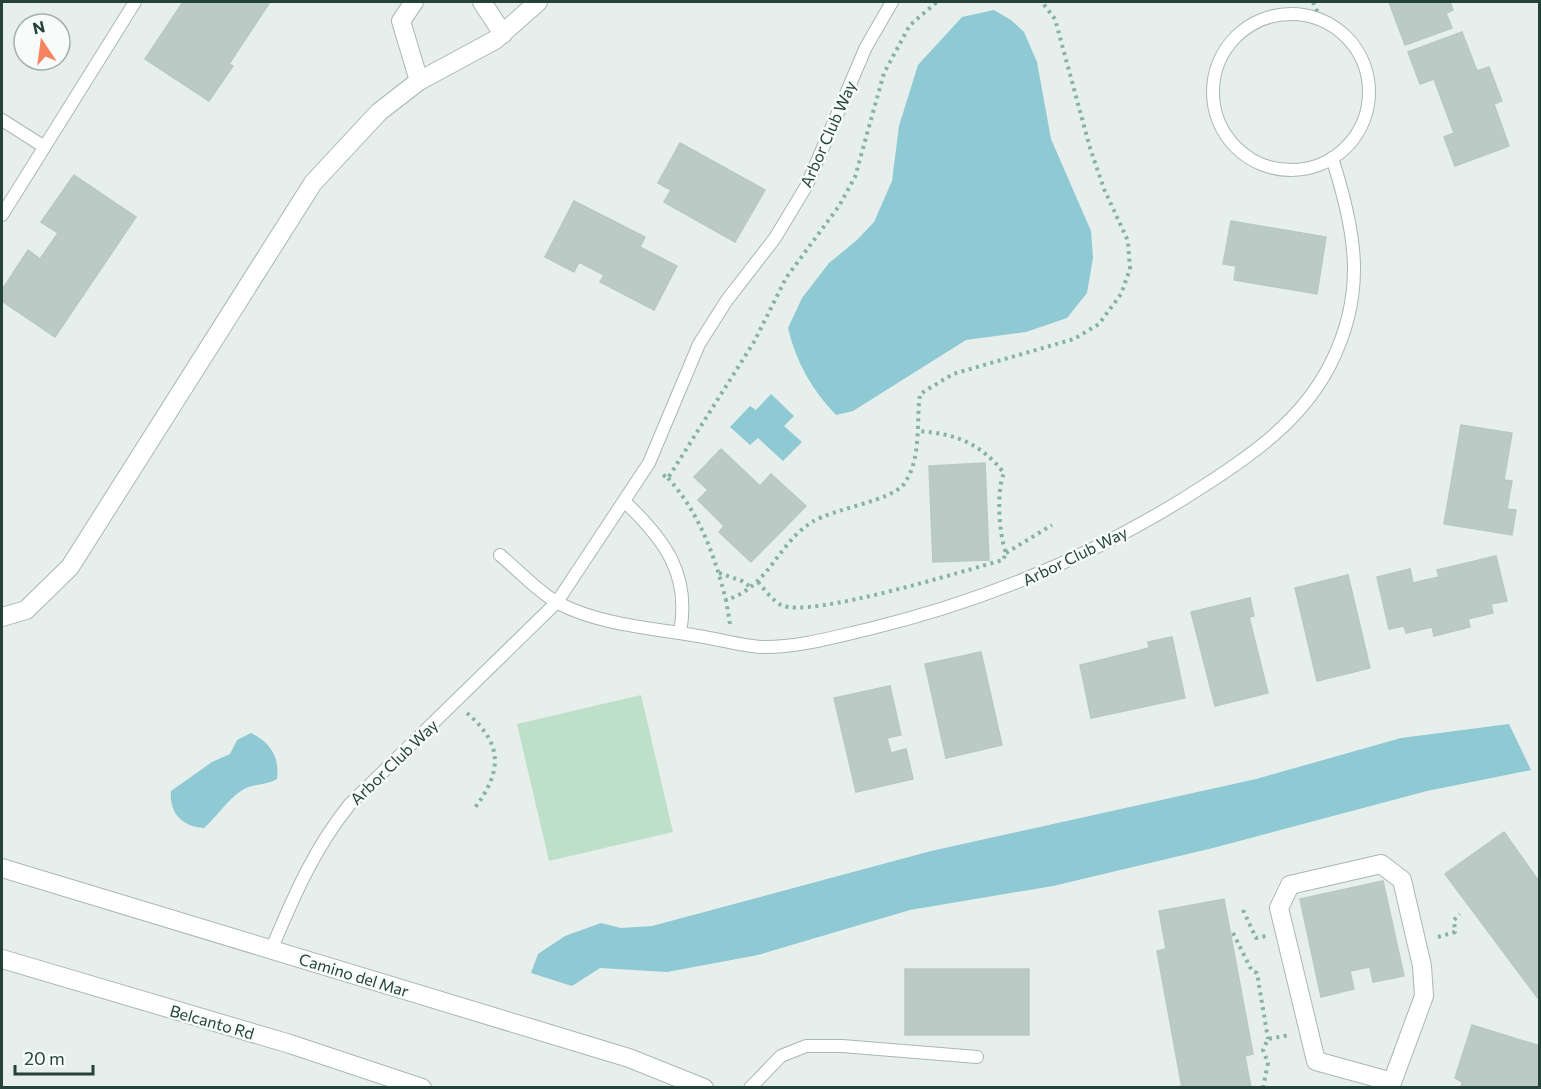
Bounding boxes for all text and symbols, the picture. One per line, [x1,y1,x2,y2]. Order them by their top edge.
north arrow [12,12,72,72]
text: N [31,16,46,38]
street label: Arbor Club Way [796,78,859,190]
street label: Arbor Club Way [1019,522,1130,589]
street label: Arbor Club Way [346,715,441,808]
street label: Camino del Mar [297,949,412,1000]
street label: Belcanto Rd [168,1000,256,1043]
scale bar [15,1038,93,1076]
text: 20 m [24,1047,65,1069]

